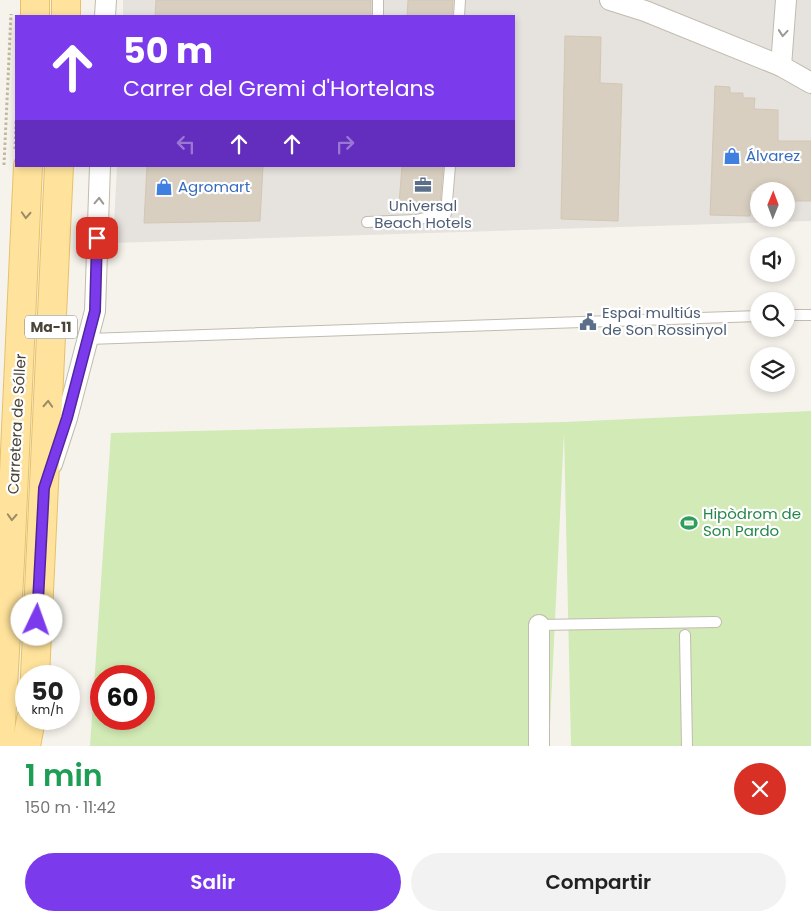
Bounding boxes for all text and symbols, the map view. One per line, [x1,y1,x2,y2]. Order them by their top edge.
text: 50 m [123,26,213,75]
one-way arrow [778,29,789,37]
icon: ahead [40,35,105,100]
text: Carrer del Gremi d'Hortelans [123,73,435,104]
icon: left [172,130,200,158]
icon: ahead [225,130,253,158]
icon: ahead [278,130,306,158]
icon: right [331,130,359,158]
place label: Álvarez [746,145,800,166]
shop icon: Álvarez [722,146,742,166]
office icon: Universal Beach Hotels [413,175,433,195]
place label: Agromart [178,176,250,197]
shop icon: Agromart [154,177,174,197]
north arrow [750,182,795,228]
map controls [750,182,795,392]
place label: Universal Beach Hotels [374,195,472,233]
one-way arrow [93,197,104,205]
one-way arrow [20,211,31,219]
pin [76,217,118,259]
icon: arrive [83,224,111,252]
button: sound [750,237,795,282]
button: search [750,292,795,337]
place label: Espai multiús de Son Rossinyol [602,302,727,340]
public building icon: Espai multiús de Son Rossinyol [578,312,598,332]
road number: Ma-11 [25,316,77,338]
button: layers [750,347,795,392]
street label: Carretera de Sóller [2,353,31,495]
one-way arrow [42,400,53,408]
place label: Hipòdrom de Son Pardo [703,503,801,541]
one-way arrow [7,513,18,521]
sports icon: Hipòdrom de Son Pardo [679,513,699,533]
position arrow [10,593,62,645]
speed limit sign: 60 [90,665,155,730]
text: 50 [31,674,64,709]
text: km/h [32,701,63,718]
text: 1 min [25,754,103,797]
button: close [734,763,786,815]
text: 150 m · 11:42 [25,796,116,819]
button: Salir [25,853,401,911]
button: Compartir [411,853,786,911]

